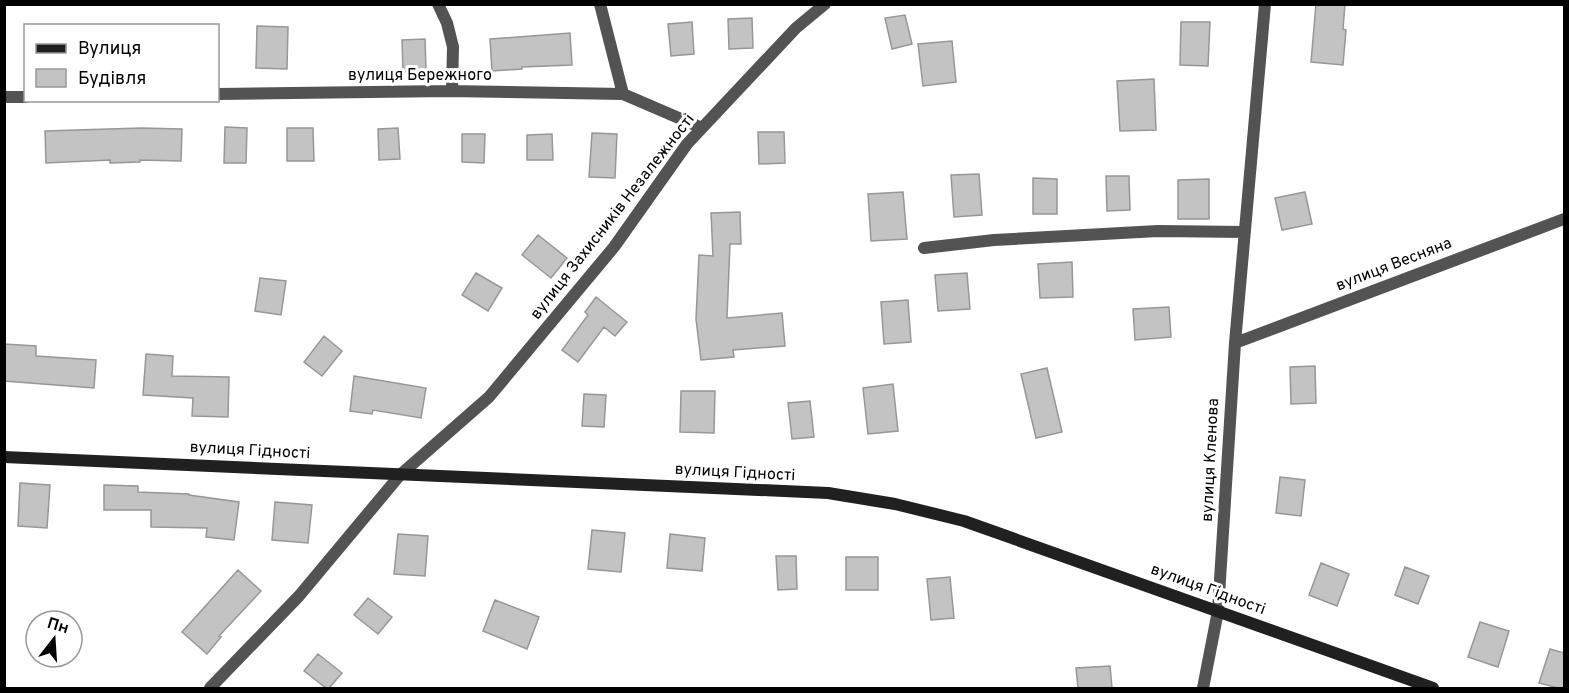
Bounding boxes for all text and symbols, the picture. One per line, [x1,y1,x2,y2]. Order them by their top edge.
legend [24,24,219,102]
text: Вулиця [78,38,141,61]
street label: вулиця Бережного [348,66,492,86]
text: Будівля [78,68,146,91]
street label: вулиця Захисників Незалежності [526,110,700,324]
street label: вулиця Весняна [1333,234,1455,296]
street label: вулиця Кленова [1198,398,1224,522]
street label: вулиця Гідності [189,438,311,464]
street label: вулиця Гідності [674,460,796,486]
street label: вулиця Гідності [1148,560,1268,620]
north arrow [24,609,84,669]
text: Пн [45,614,71,639]

